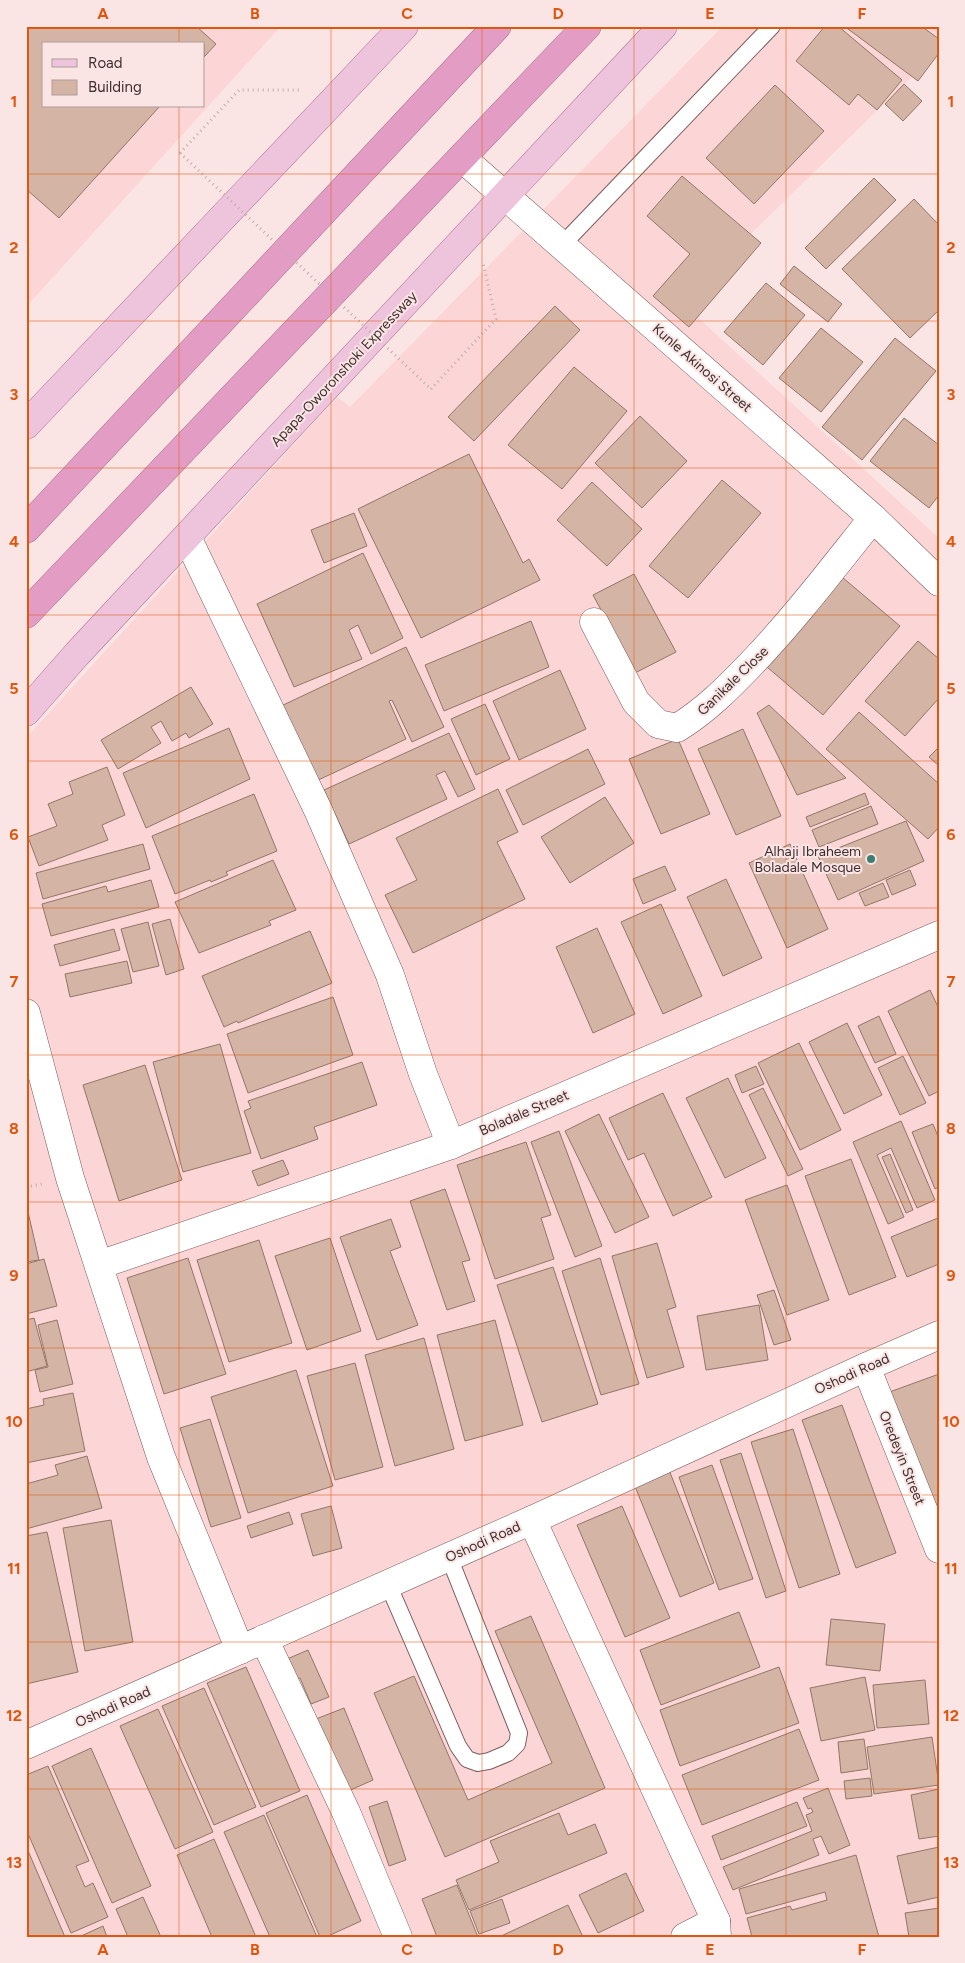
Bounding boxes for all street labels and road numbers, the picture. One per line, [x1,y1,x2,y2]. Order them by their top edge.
street label: Apapa-Oworonshoki Expressway [267,287,421,450]
street label: Kunle Akinosi Street [649,320,755,416]
street label: Ganikale Close [694,643,772,719]
street label: Boladale Street [477,1086,571,1140]
street label: Oshodi Road [812,1350,892,1398]
street label: Oredeyin Street [875,1408,929,1508]
street label: Oshodi Road [443,1518,523,1566]
street label: Oshodi Road [73,1683,153,1731]

